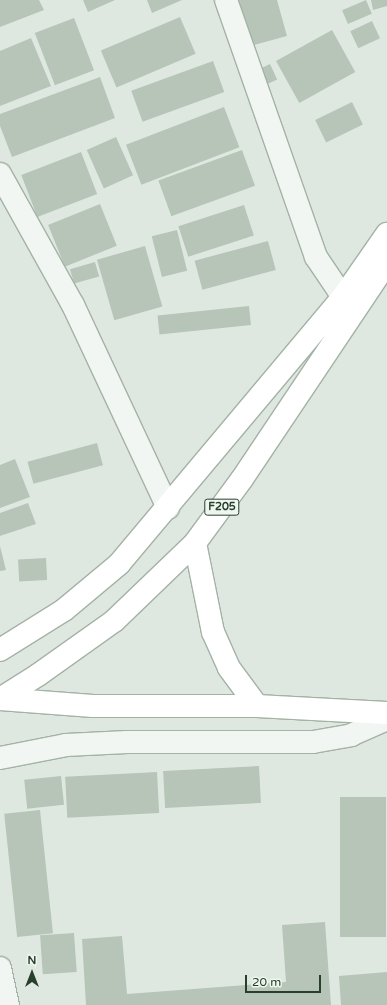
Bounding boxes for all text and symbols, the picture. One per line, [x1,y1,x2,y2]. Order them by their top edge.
road number: F205 [204,498,240,516]
north arrow [12,953,52,993]
text: N [28,954,36,967]
scale bar [247,967,323,993]
text: 20 m [252,975,281,989]

